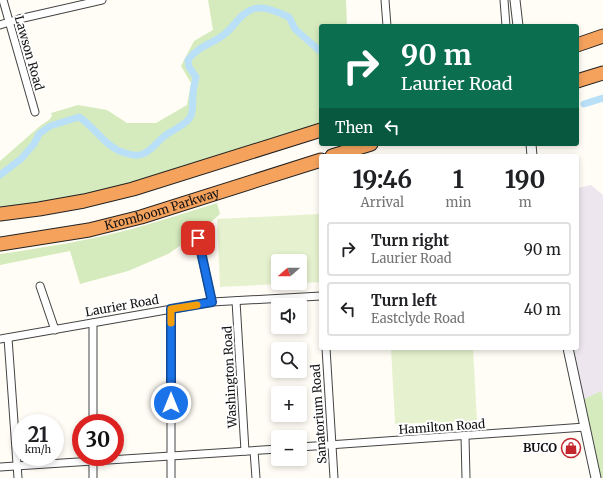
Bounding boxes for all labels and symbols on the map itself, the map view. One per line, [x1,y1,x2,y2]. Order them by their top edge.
street label: Lawson Road [12,14,47,92]
street label: Kromboom Parkway [103,185,221,233]
pin [181,221,215,255]
north arrow [271,254,307,290]
street label: Laurier Road [84,292,160,319]
street label: Washington Road [219,326,240,429]
street label: Sanatorium Road [308,364,329,464]
position arrow [150,382,192,424]
speed limit sign: 30 [72,414,124,466]
street label: Hamilton Road [398,416,486,437]
shop icon: BUCO [560,437,582,459]
place label: BUCO [523,440,557,455]

